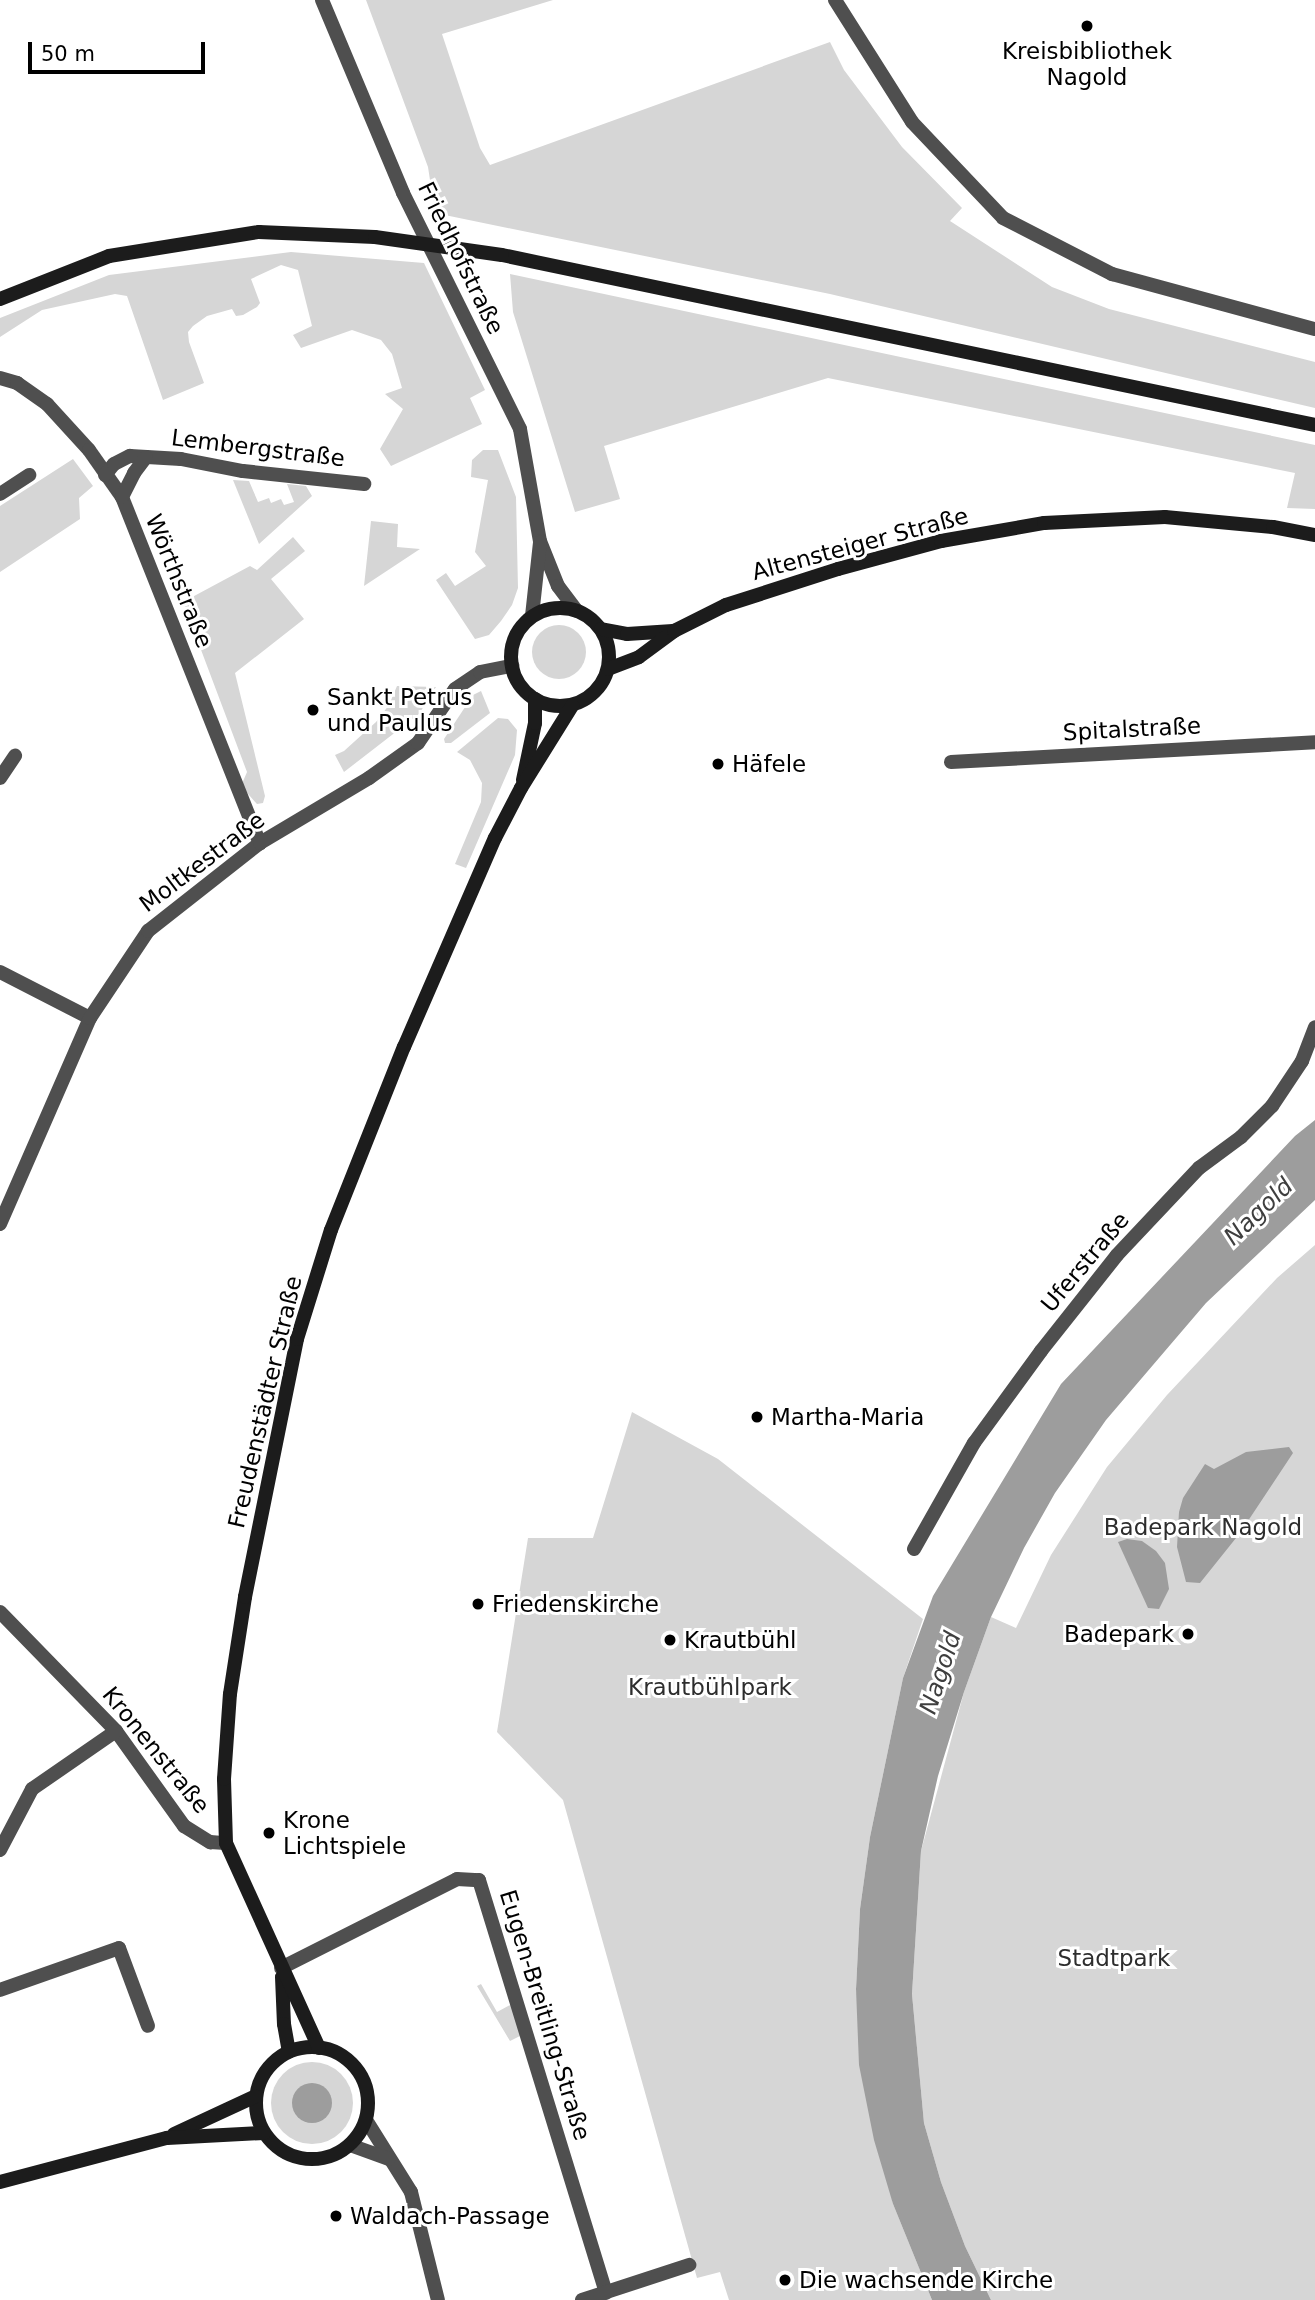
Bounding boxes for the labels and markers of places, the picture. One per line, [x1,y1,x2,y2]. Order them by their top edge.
marker: Kreisbibliothek Nagold [1079,18,1095,34]
place label: Kreisbibliothek Nagold [1002,37,1172,91]
place label: Sankt Petrus und Paulus [327,683,472,737]
marker: Sankt Petrus und Paulus [305,702,321,718]
place label: Häfele [732,750,806,778]
marker: Häfele [710,756,726,772]
place label: Martha-Maria [771,1403,924,1431]
marker: Martha-Maria [749,1409,765,1425]
place label: Friedenskirche [492,1590,659,1618]
marker: Friedenskirche [470,1596,486,1612]
place label: Badepark [1064,1620,1174,1648]
place label: Krautbühl [684,1626,796,1654]
marker: Badepark [1180,1626,1196,1642]
marker: Krautbühl [662,1632,678,1648]
place label: Krone Lichtspiele [283,1806,406,1860]
marker: Krone Lichtspiele [261,1825,277,1841]
place label: Waldach-Passage [350,2202,550,2230]
marker: Waldach-Passage [328,2208,344,2224]
place label: Die wachsende Kirche [799,2266,1053,2294]
marker: Die wachsende Kirche [777,2272,793,2288]

